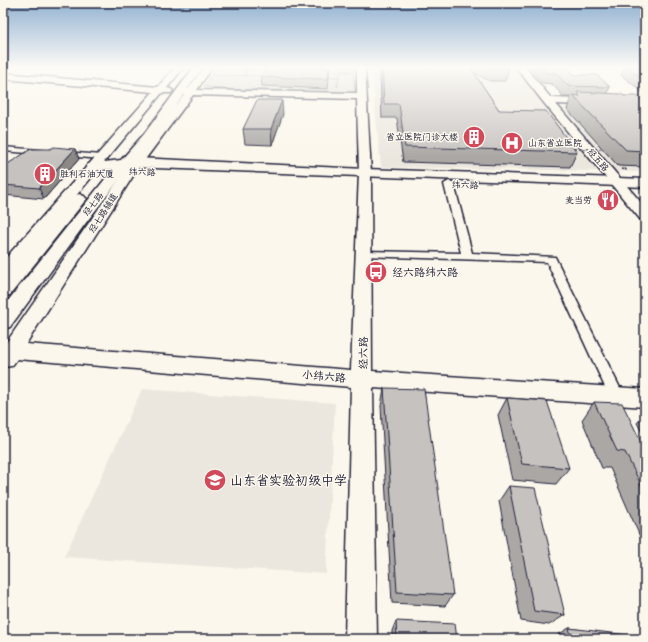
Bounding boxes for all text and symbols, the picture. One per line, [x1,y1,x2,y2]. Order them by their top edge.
building icon: 省立医院门诊大楼 [461,124,487,150]
hospital icon: 山东省立医院 [499,130,525,156]
place label: 省立医院门诊大楼 [386,131,458,142]
place label: 山东省立医院 [528,137,582,148]
street label: 经五路 [585,146,611,173]
building icon: 胜利石油大厦 [32,161,58,187]
street label: 纬六路 [128,166,156,177]
place label: 胜利石油大厦 [60,168,114,179]
street label: 纬六路 [451,179,479,190]
restaurant icon: 麦当劳 [595,187,621,213]
street label: 经七路 [80,190,105,218]
street label: 经七路辅道 [86,191,119,235]
place label: 麦当劳 [565,194,592,205]
bus stop icon: 经六路纬六路 [363,259,389,285]
place label: 经六路纬六路 [392,264,458,279]
street label: 经六路 [355,336,370,370]
street label: 小纬六路 [301,366,347,385]
school or university icon: 山东省实验初级中学 [202,467,228,493]
place label: 山东省实验初级中学 [230,471,347,488]

